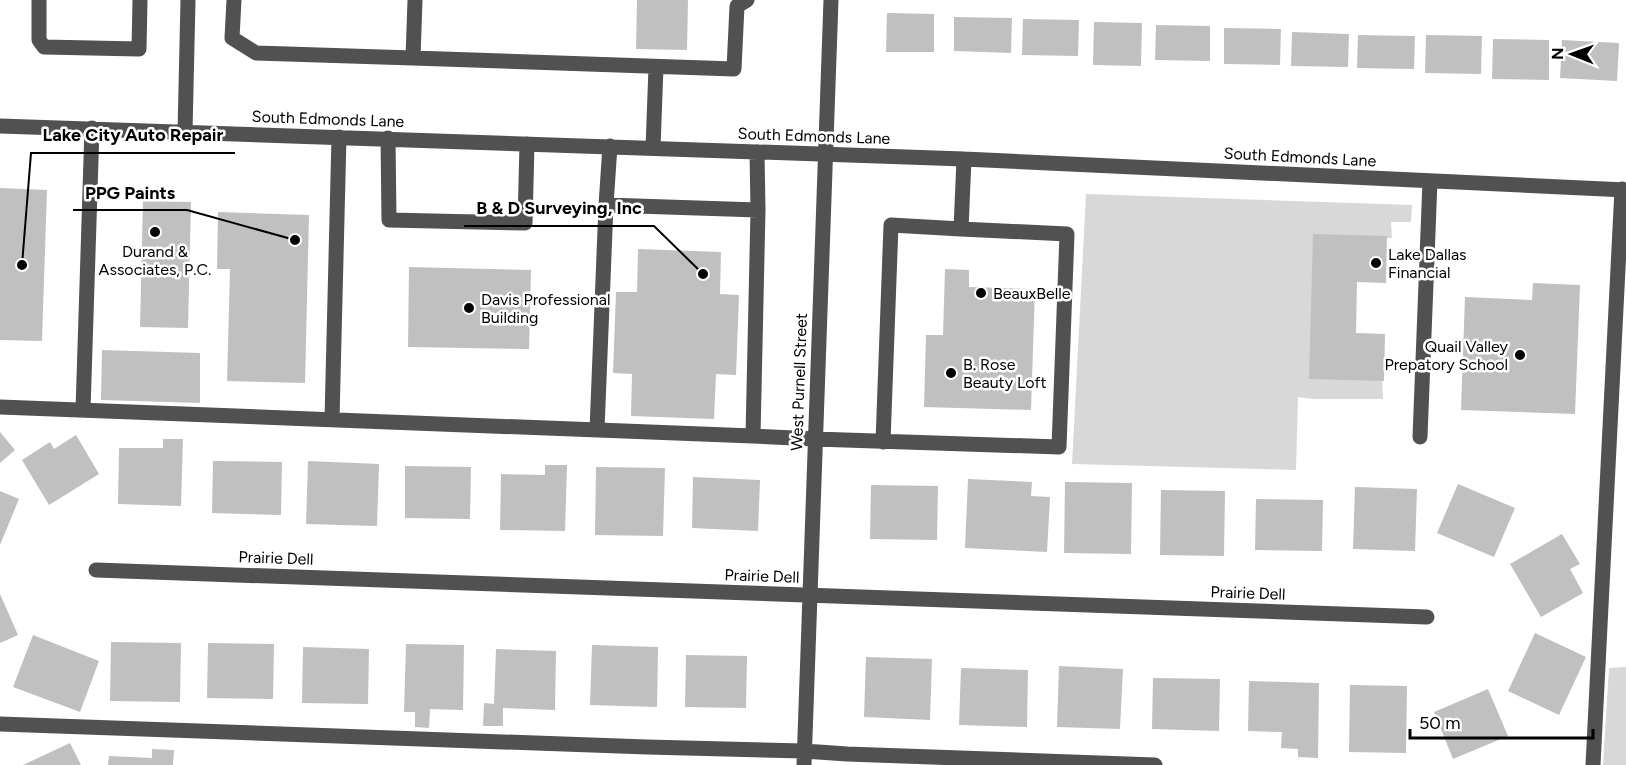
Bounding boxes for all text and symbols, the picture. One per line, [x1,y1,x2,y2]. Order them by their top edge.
north arrow [1542,24,1602,84]
text: N [1548,47,1567,60]
street label: South Edmonds Lane [251,107,405,131]
callout: Lake City Auto Repair [31,117,235,153]
text: Lake City Auto Repair [43,124,224,146]
street label: South Edmonds Lane [737,124,891,148]
street label: South Edmonds Lane [1223,144,1377,170]
callout: PPG Paints [73,174,187,210]
text: PPG Paints [85,182,176,204]
callout: B & D Surveying, Inc [464,190,654,226]
text: B & D Surveying, Inc [476,197,642,219]
marker: Durand & Associates, P.C. [148,225,162,239]
place label: Durand & Associates, P.C. [99,242,211,279]
place label: Lake Dallas Financial [1388,245,1467,282]
marker: Lake Dallas Financial [1369,256,1383,270]
place label: BeauxBelle [993,284,1071,303]
marker: BeauxBelle [974,286,988,300]
place label: Davis Professional Building [481,290,610,327]
marker: Davis Professional Building [462,301,476,315]
street label: West Purnell Street [787,313,811,451]
place label: Quail Valley Prepatory School [1384,337,1509,374]
marker: Quail Valley Prepatory School [1513,348,1527,362]
place label: B. Rose Beauty Loft [963,355,1047,392]
marker: B. Rose Beauty Loft [944,366,958,380]
street label: Prairie Dell [238,547,314,569]
street label: Prairie Dell [724,565,800,587]
street label: Prairie Dell [1210,582,1286,604]
scale bar [1410,702,1593,740]
text: 50 m [1419,712,1461,734]

